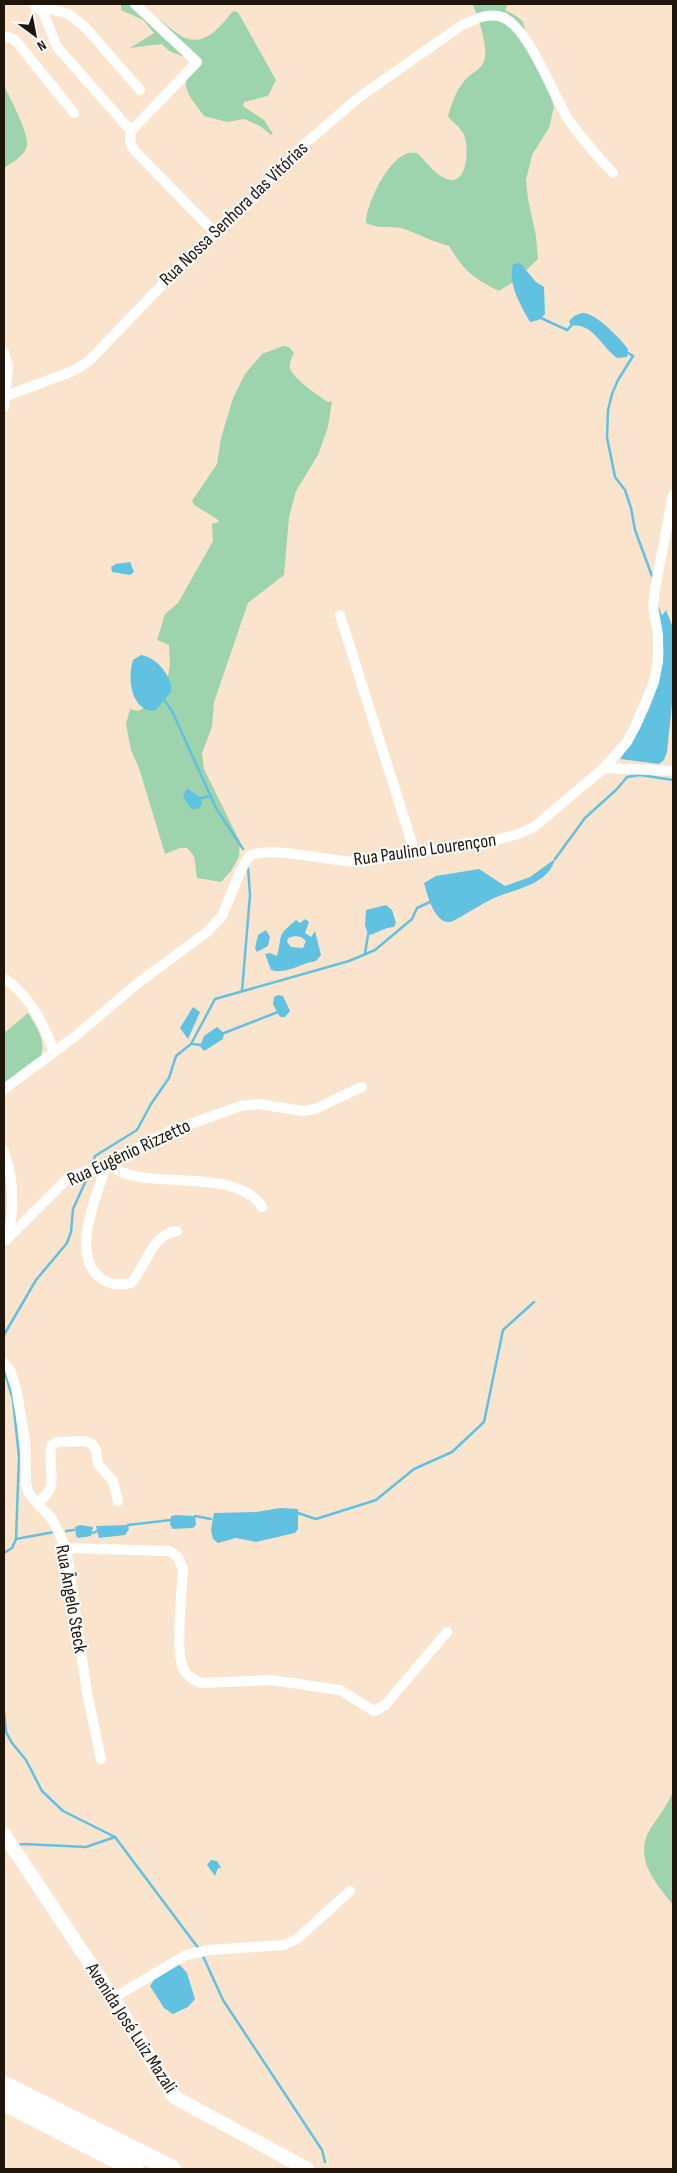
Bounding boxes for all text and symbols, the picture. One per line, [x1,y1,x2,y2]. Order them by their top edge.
north arrow [10,10,60,60]
text: N [34,36,49,55]
street label: Rua Nossa Senhora das Vitórias [155,137,313,291]
street label: Rua Paulino Lourençon [352,829,498,871]
street label: Rua Eugênio Rizzetto [64,1114,194,1192]
street label: Rua Ângelo Steck [50,1543,92,1656]
street label: Avenida José Luiz Mazali [80,1958,182,2097]

